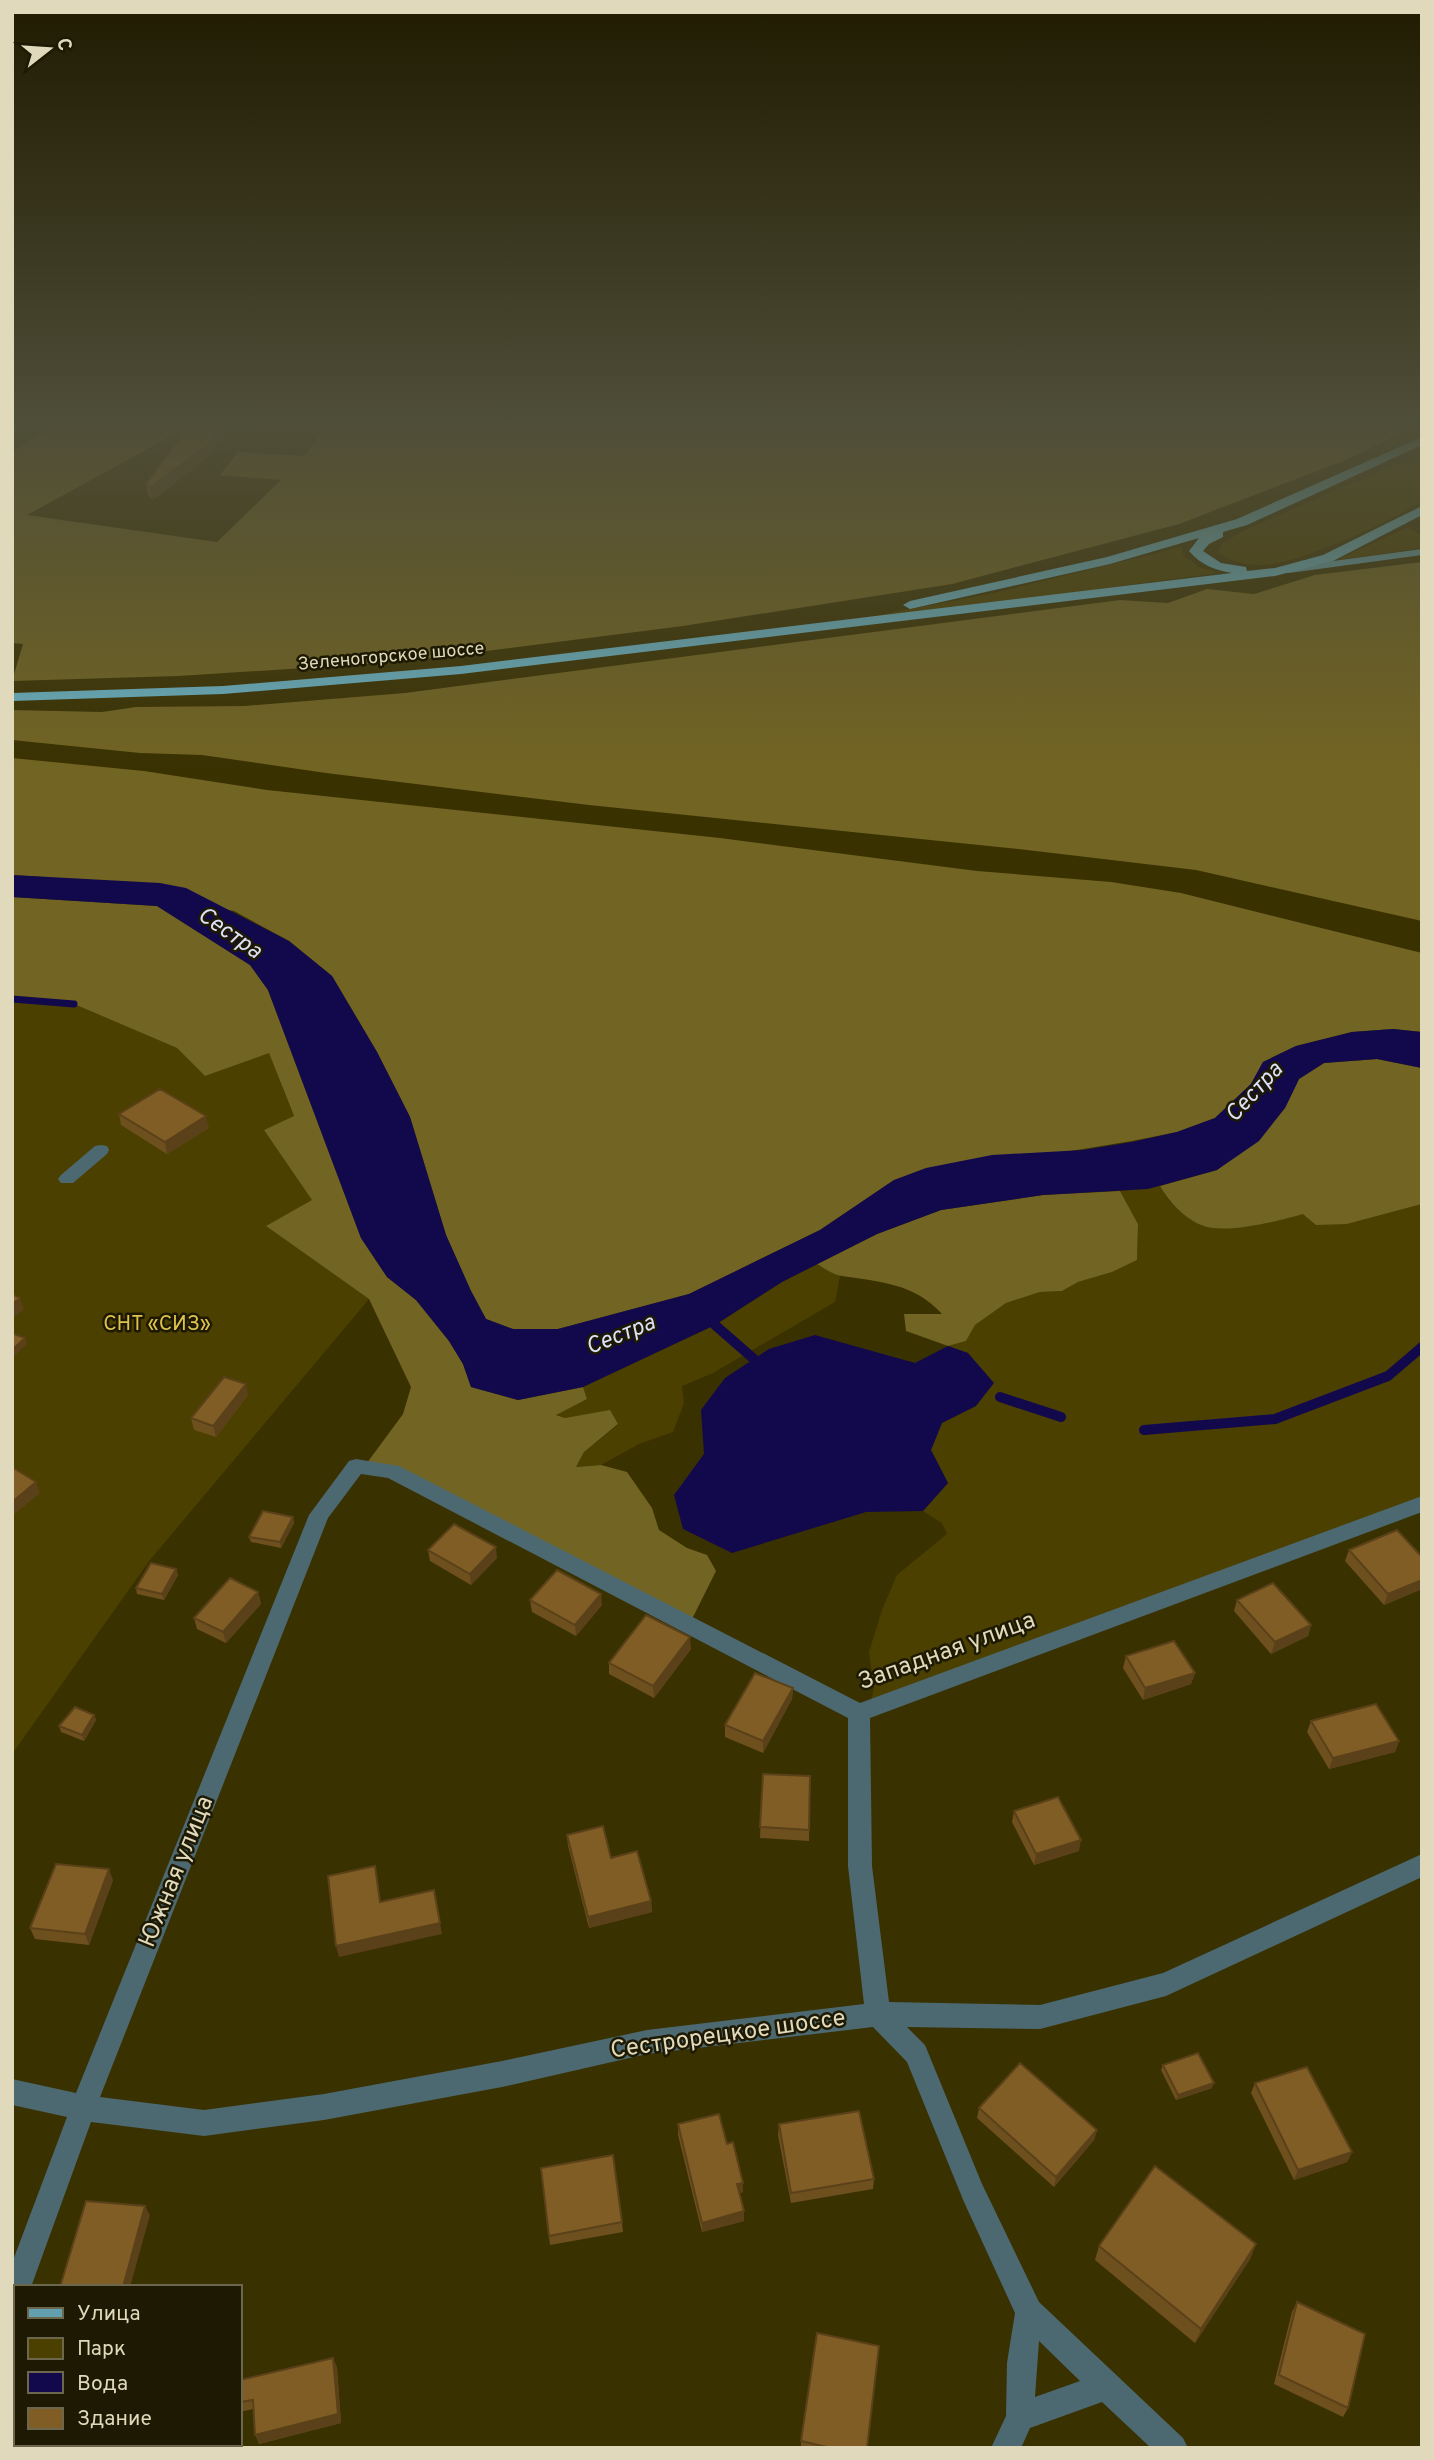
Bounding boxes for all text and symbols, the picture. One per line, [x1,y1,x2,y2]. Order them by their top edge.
north arrow [14,14,84,84]
text: С [50,35,77,54]
street label: Зеленогорское шоссе [297,637,485,677]
water label: Сестра [191,901,267,967]
water label: Сестра [1220,1057,1290,1129]
water label: Сестра [582,1309,660,1363]
park label: СНТ «СИЗ» [103,1311,211,1338]
street label: Западная улица [854,1606,1040,1698]
street label: Южная улица [133,1792,221,1952]
street label: Сестрорецкое шоссе [609,2004,847,2066]
legend [14,2285,242,2446]
text: Улица [77,2301,141,2328]
text: Парк [77,2336,126,2363]
text: Вода [77,2371,128,2398]
text: Здание [77,2406,152,2433]

